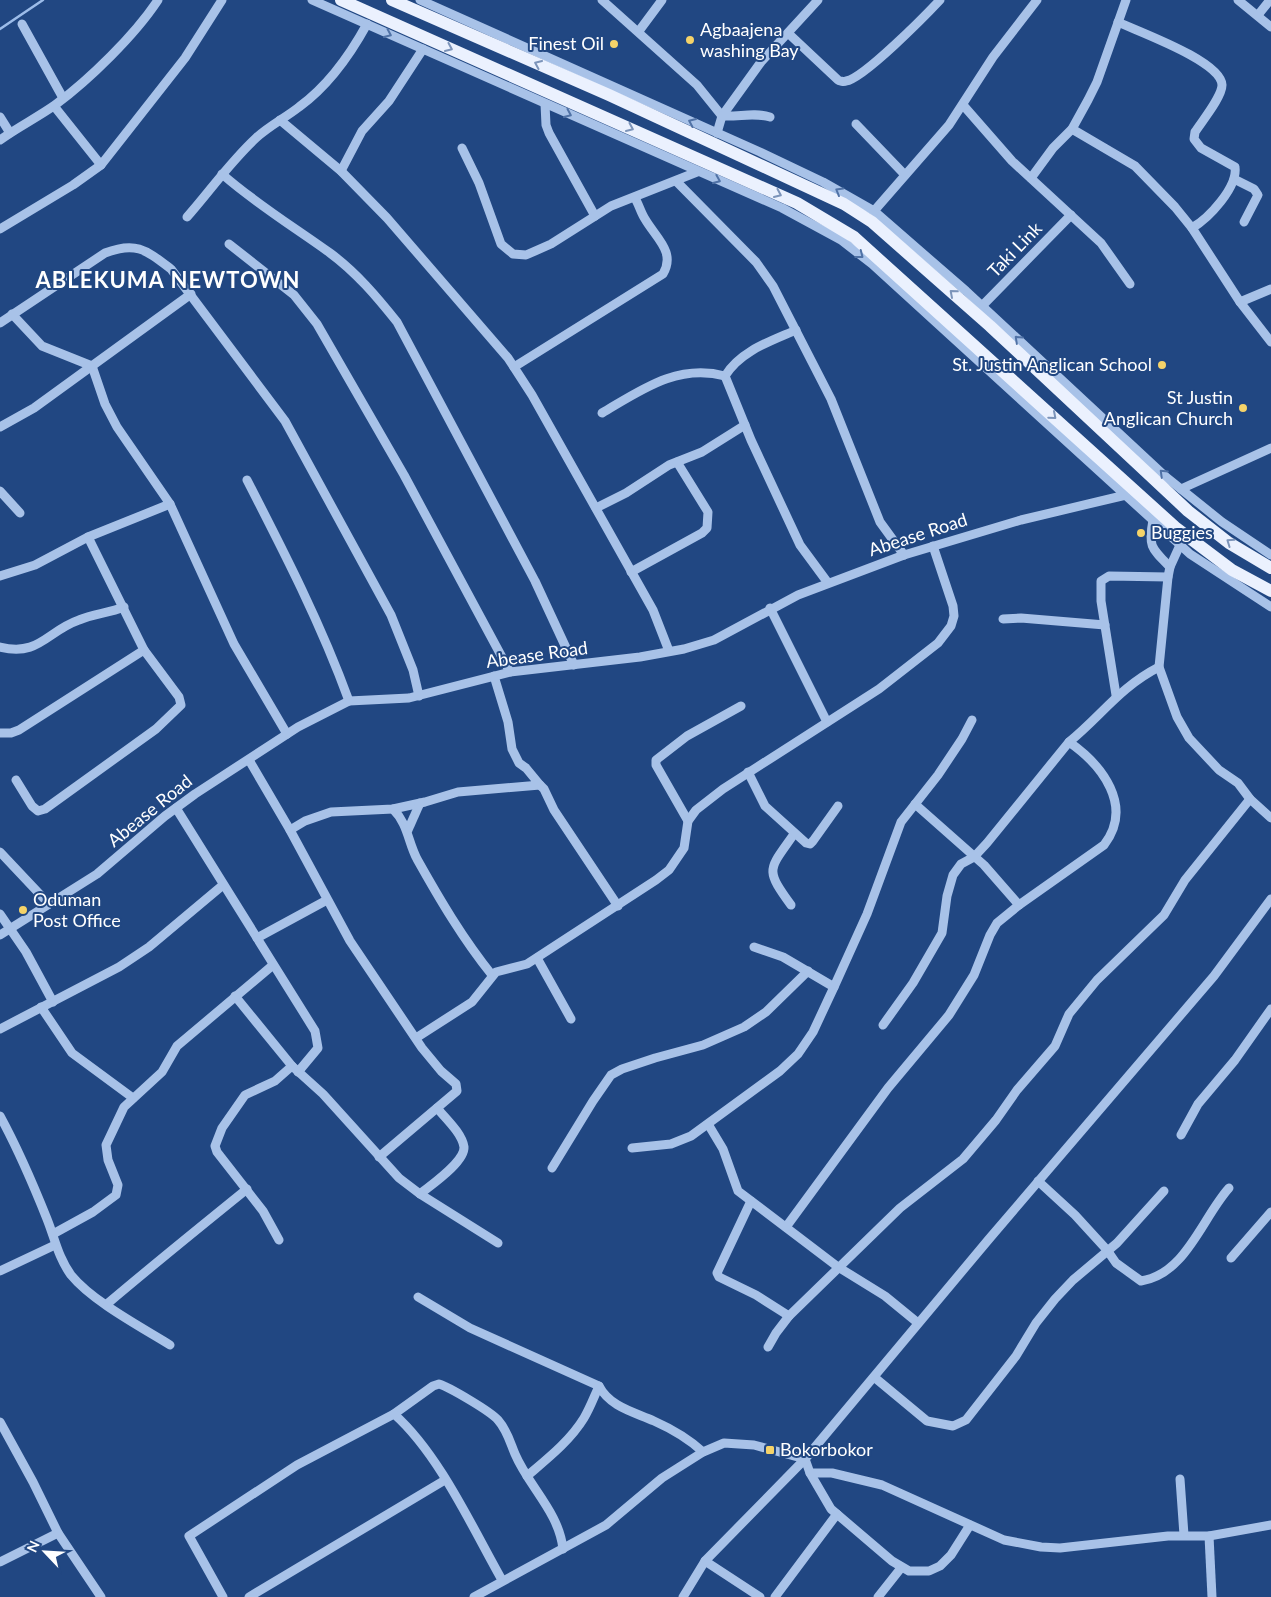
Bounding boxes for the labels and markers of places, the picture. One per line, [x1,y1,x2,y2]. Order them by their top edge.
place label: Agbaajena washing Bay [700,18,799,61]
place label: Finest Oil [528,32,604,54]
marker: Agbaajena washing Bay [684,34,696,46]
marker: Finest Oil [608,38,620,50]
place label: St. Justin Anglican School [952,353,1152,375]
marker: St. Justin Anglican School [1156,359,1168,371]
place label: St Justin Anglican Church [1104,386,1233,429]
marker: St Justin Anglican Church [1237,402,1249,414]
place label: Buggies [1151,521,1213,543]
marker: Buggies [1135,527,1147,539]
place label: Oduman Post Office [33,888,121,931]
marker: Oduman Post Office [17,904,29,916]
place label: Bokorbokor [780,1438,873,1460]
marker: Bokorbokor [764,1444,776,1456]

